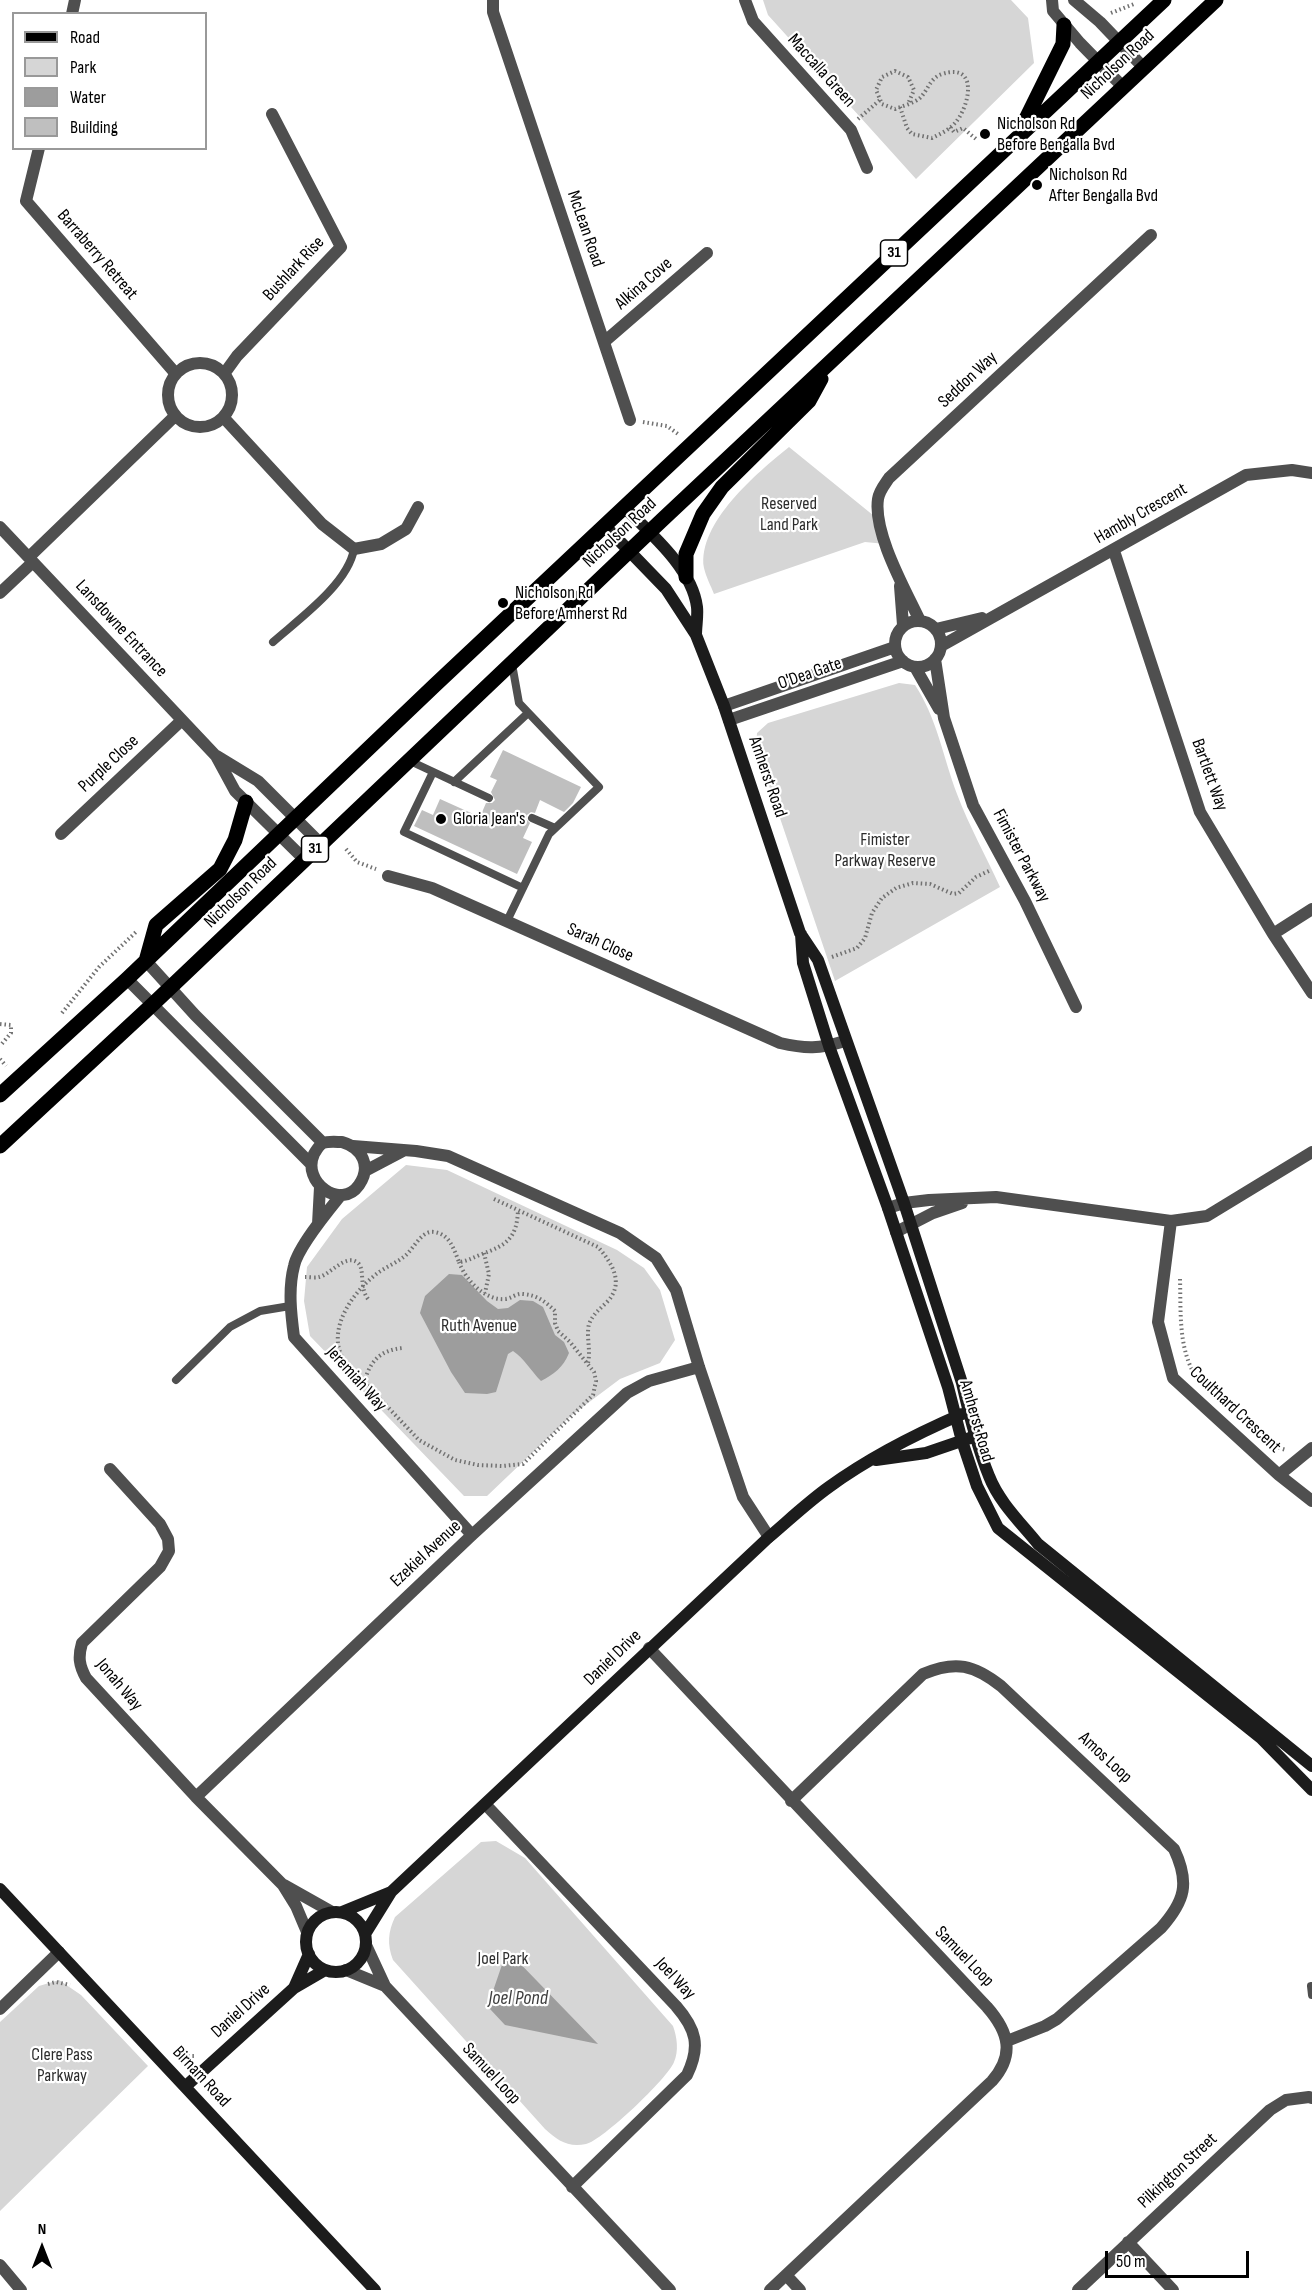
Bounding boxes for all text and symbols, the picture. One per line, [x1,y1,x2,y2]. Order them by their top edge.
legend [12,12,207,150]
street label: Nicholson Road [1077,25,1159,105]
text: Road [70,27,100,48]
street label: Maccalla Green [782,30,860,112]
text: Park [70,57,96,78]
text: Water [70,87,106,108]
place label: Nicholson Rd Before Bengalla Bvd [997,113,1115,156]
text: Building [70,117,118,138]
marker: Nicholson Rd Before Bengalla Bvd [978,127,992,141]
place label: Nicholson Rd After Bengalla Bvd [1049,164,1158,207]
marker: Nicholson Rd After Bengalla Bvd [1030,178,1044,192]
street label: McLean Road [562,188,608,270]
street label: Barraberry Retreat [52,206,142,304]
street label: Bushlark Rise [259,232,329,306]
road number: 31 [880,240,908,266]
street label: Alkina Cove [611,253,677,315]
street label: Seddon Way [934,347,1002,413]
street label: Hambly Crescent [1091,479,1191,549]
street label: Nicholson Road [579,493,661,573]
park label: Reserved Land Park [760,493,818,536]
street label: Lansdowne Entrance [70,576,172,682]
place label: Nicholson Rd Before Amherst Rd [515,582,627,624]
marker: Nicholson Rd Before Amherst Rd [496,596,510,610]
street label: O'Dea Gate [775,653,845,695]
street label: Purple Close [74,731,144,797]
street label: Amherst Road [743,734,791,820]
street label: Bartlett Way [1186,736,1232,814]
street label: Fimister Parkway [987,806,1055,906]
place label: Gloria Jean's [453,808,525,830]
marker: Gloria Jean's [434,812,448,826]
park label: Fimister Parkway Reserve [834,829,936,872]
road number: 31 [302,836,328,862]
street label: Nicholson Road [200,853,282,933]
street label: Sarah Close [564,919,636,967]
park label: Ruth Avenue [441,1315,517,1337]
street label: Jeremiah Way [321,1342,391,1416]
street label: Coulthard Crescent [1185,1362,1285,1458]
street label: Amherst Road [954,1378,998,1464]
street label: Ezekiel Avenue [386,1516,466,1592]
street label: Daniel Drive [580,1625,646,1691]
street label: Jonah Way [91,1655,147,1715]
street label: Amos Loop [1074,1728,1136,1788]
street label: Samuel Loop [930,1922,998,1992]
park label: Joel Park [478,1948,528,1970]
street label: Joel Way [650,1954,700,2004]
street label: Daniel Drive [207,1979,275,2043]
water label: Joel Pond [488,1987,548,2011]
street label: Samuel Loop [457,2039,525,2109]
street label: Birnam Road [167,2042,235,2112]
park label: Clere Pass Parkway [31,2044,93,2086]
street label: Pilkington Street [1134,2129,1222,2213]
north arrow [12,2218,72,2278]
text: N [38,2220,46,2239]
scale bar [1108,2239,1252,2277]
text: 50 m [1116,2251,1146,2272]

